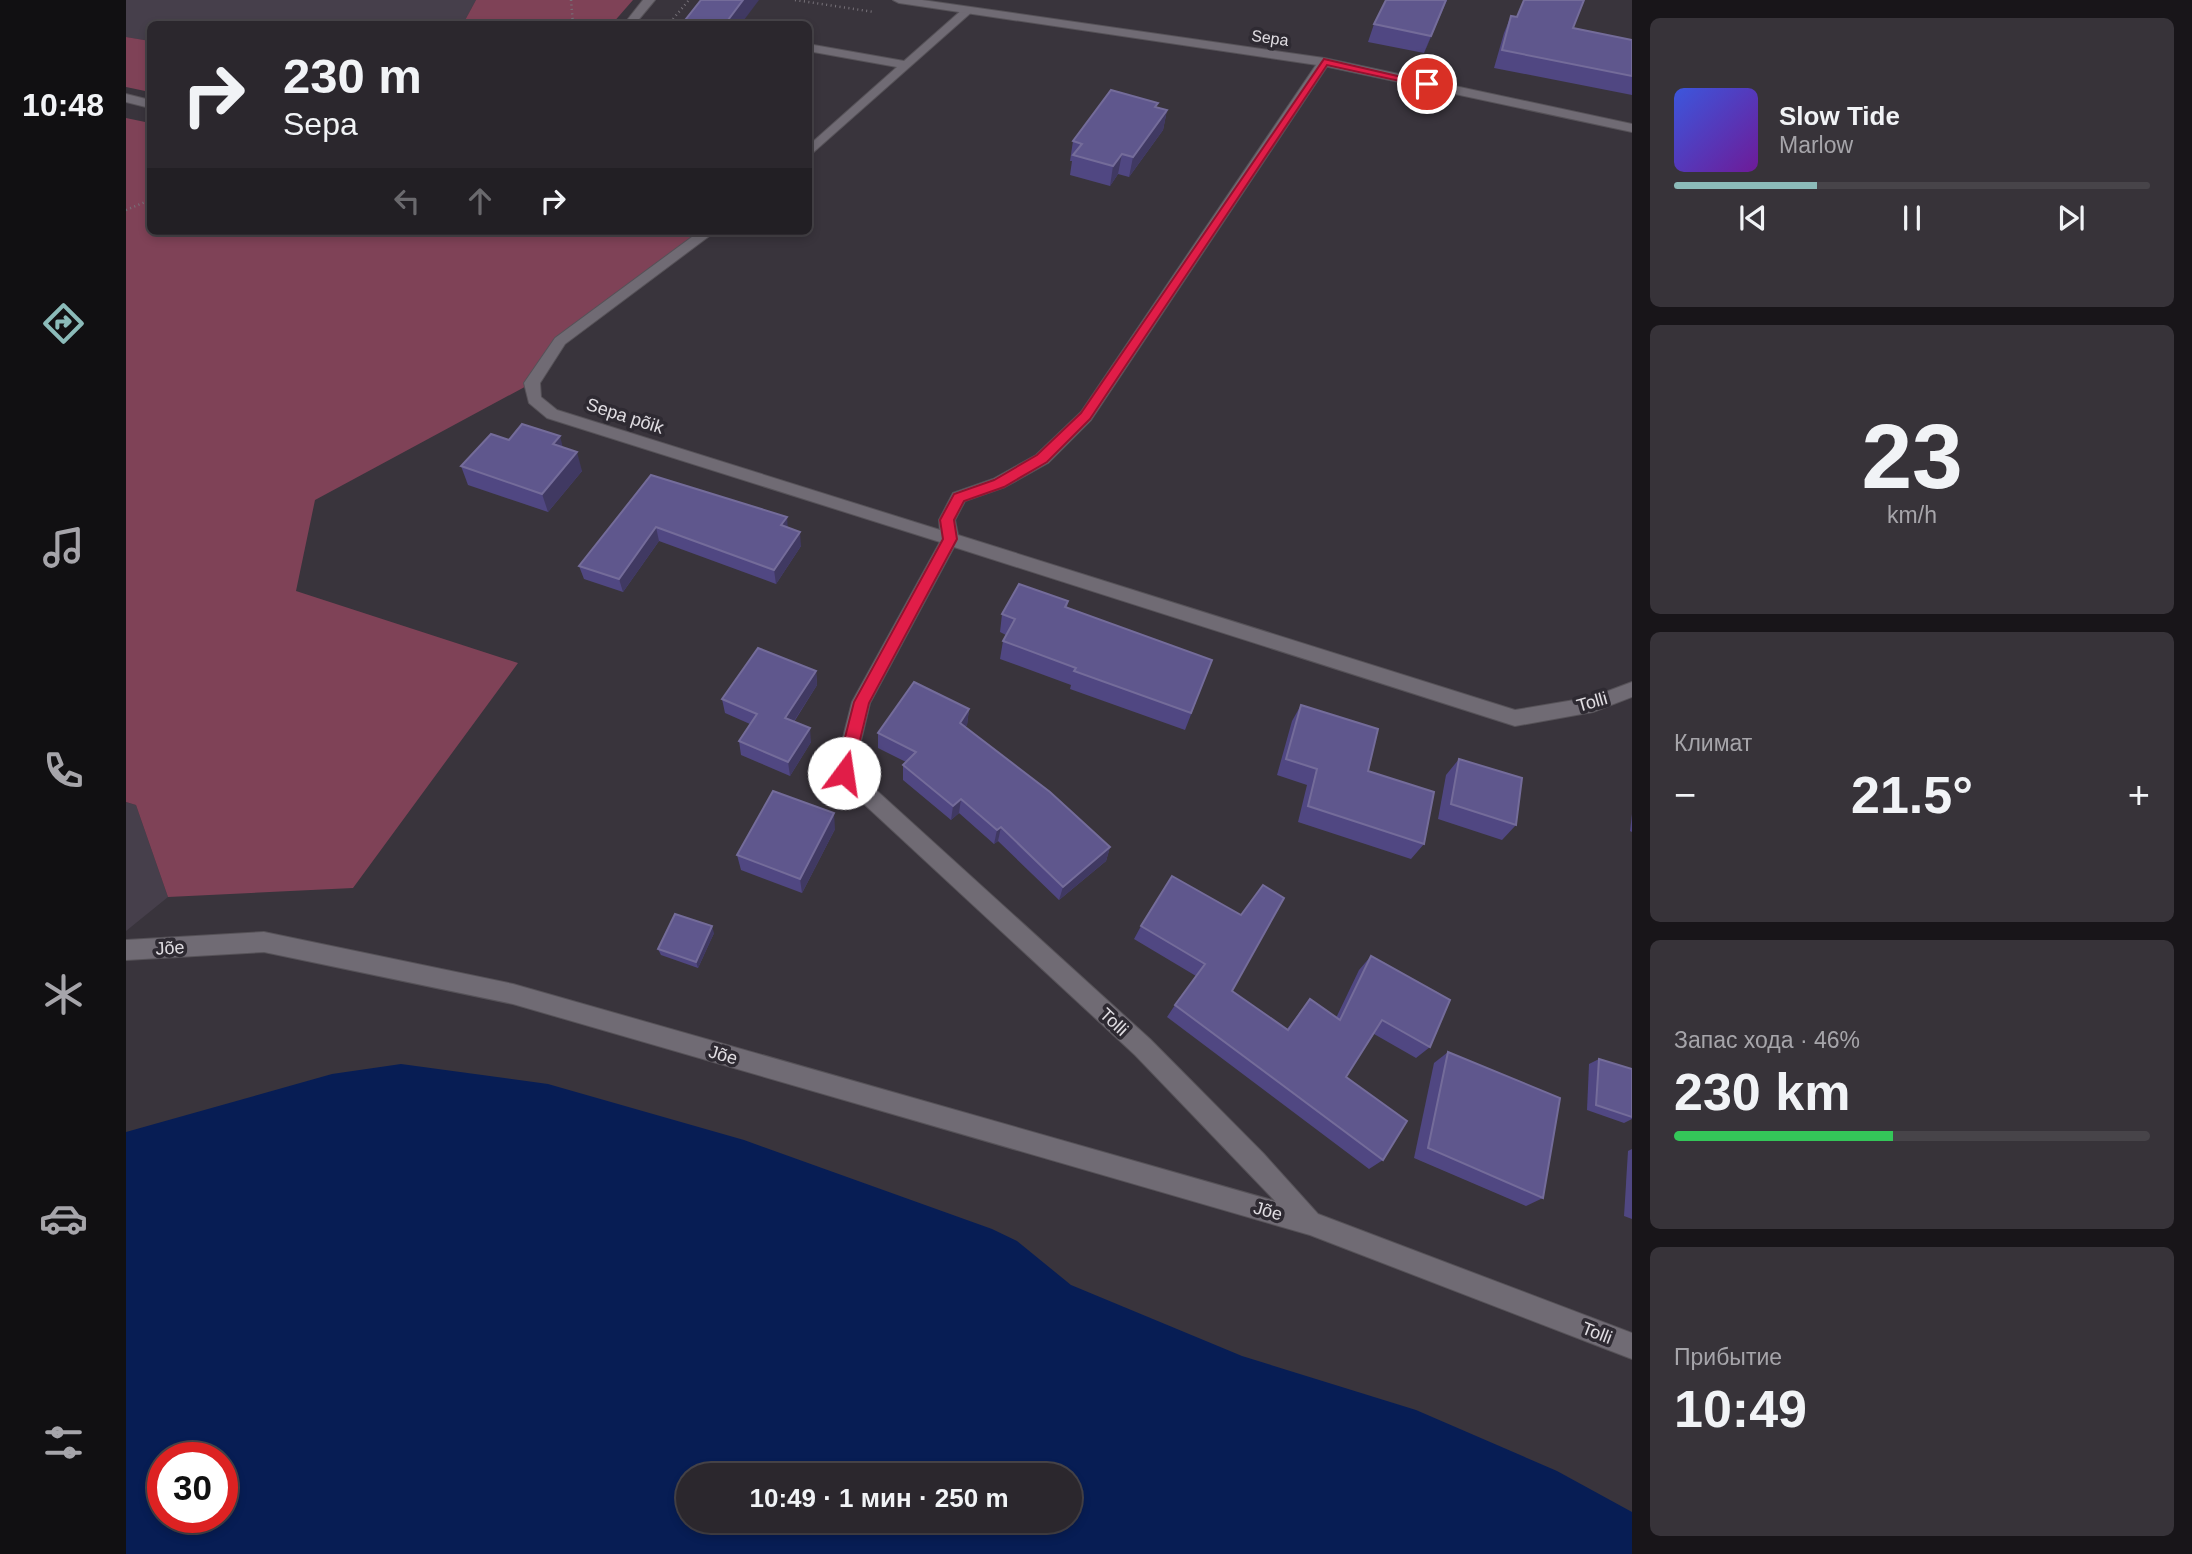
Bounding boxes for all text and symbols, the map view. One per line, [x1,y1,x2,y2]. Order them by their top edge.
street label: Sepa [1250,27,1290,49]
icon: right [168,49,259,140]
text: 230 m [283,49,422,103]
pin [1397,54,1457,114]
icon: arrive [1408,65,1446,103]
text: 10:48 [22,87,104,123]
text: Slow Tide [1779,101,1900,131]
text: Sepa [283,106,358,142]
text: Marlow [1779,132,1853,158]
icon: left [388,182,426,220]
icon: ahead [461,182,499,220]
icon: right [534,182,572,220]
icon: previous [1734,199,1772,237]
icon: pause [1893,199,1931,237]
icon: next [2052,199,2090,237]
icon: directions [39,299,88,348]
street label: Sepa põik [584,394,667,438]
text: 23 [1861,406,1963,507]
text: km/h [1887,502,1937,528]
icon: music [39,523,88,572]
street label: Tolli [1574,688,1610,716]
text: Климат [1674,730,1752,756]
position arrow [807,736,881,810]
icon: phone [39,746,88,795]
text: 21.5° [1851,766,1973,824]
text: − [1674,774,1696,816]
text: + [2128,774,2150,816]
street label: Jõe [155,937,185,959]
icon: climate [39,970,88,1019]
street label: Tolli [1096,1004,1132,1040]
text: Запас хода · 46% [1674,1027,1860,1053]
street label: Jõe [706,1041,740,1069]
text: 230 km [1674,1063,1850,1121]
icon: car [39,1194,88,1243]
street label: Jõe [1251,1198,1285,1224]
street label: Tolli [1579,1318,1615,1348]
text: Прибытие [1674,1344,1782,1370]
text: 10:49 [1674,1380,1807,1438]
icon: filters [39,1418,88,1467]
speed limit sign: 30 [147,1442,238,1533]
text: 10:49 · 1 мин · 250 m [749,1483,1009,1513]

